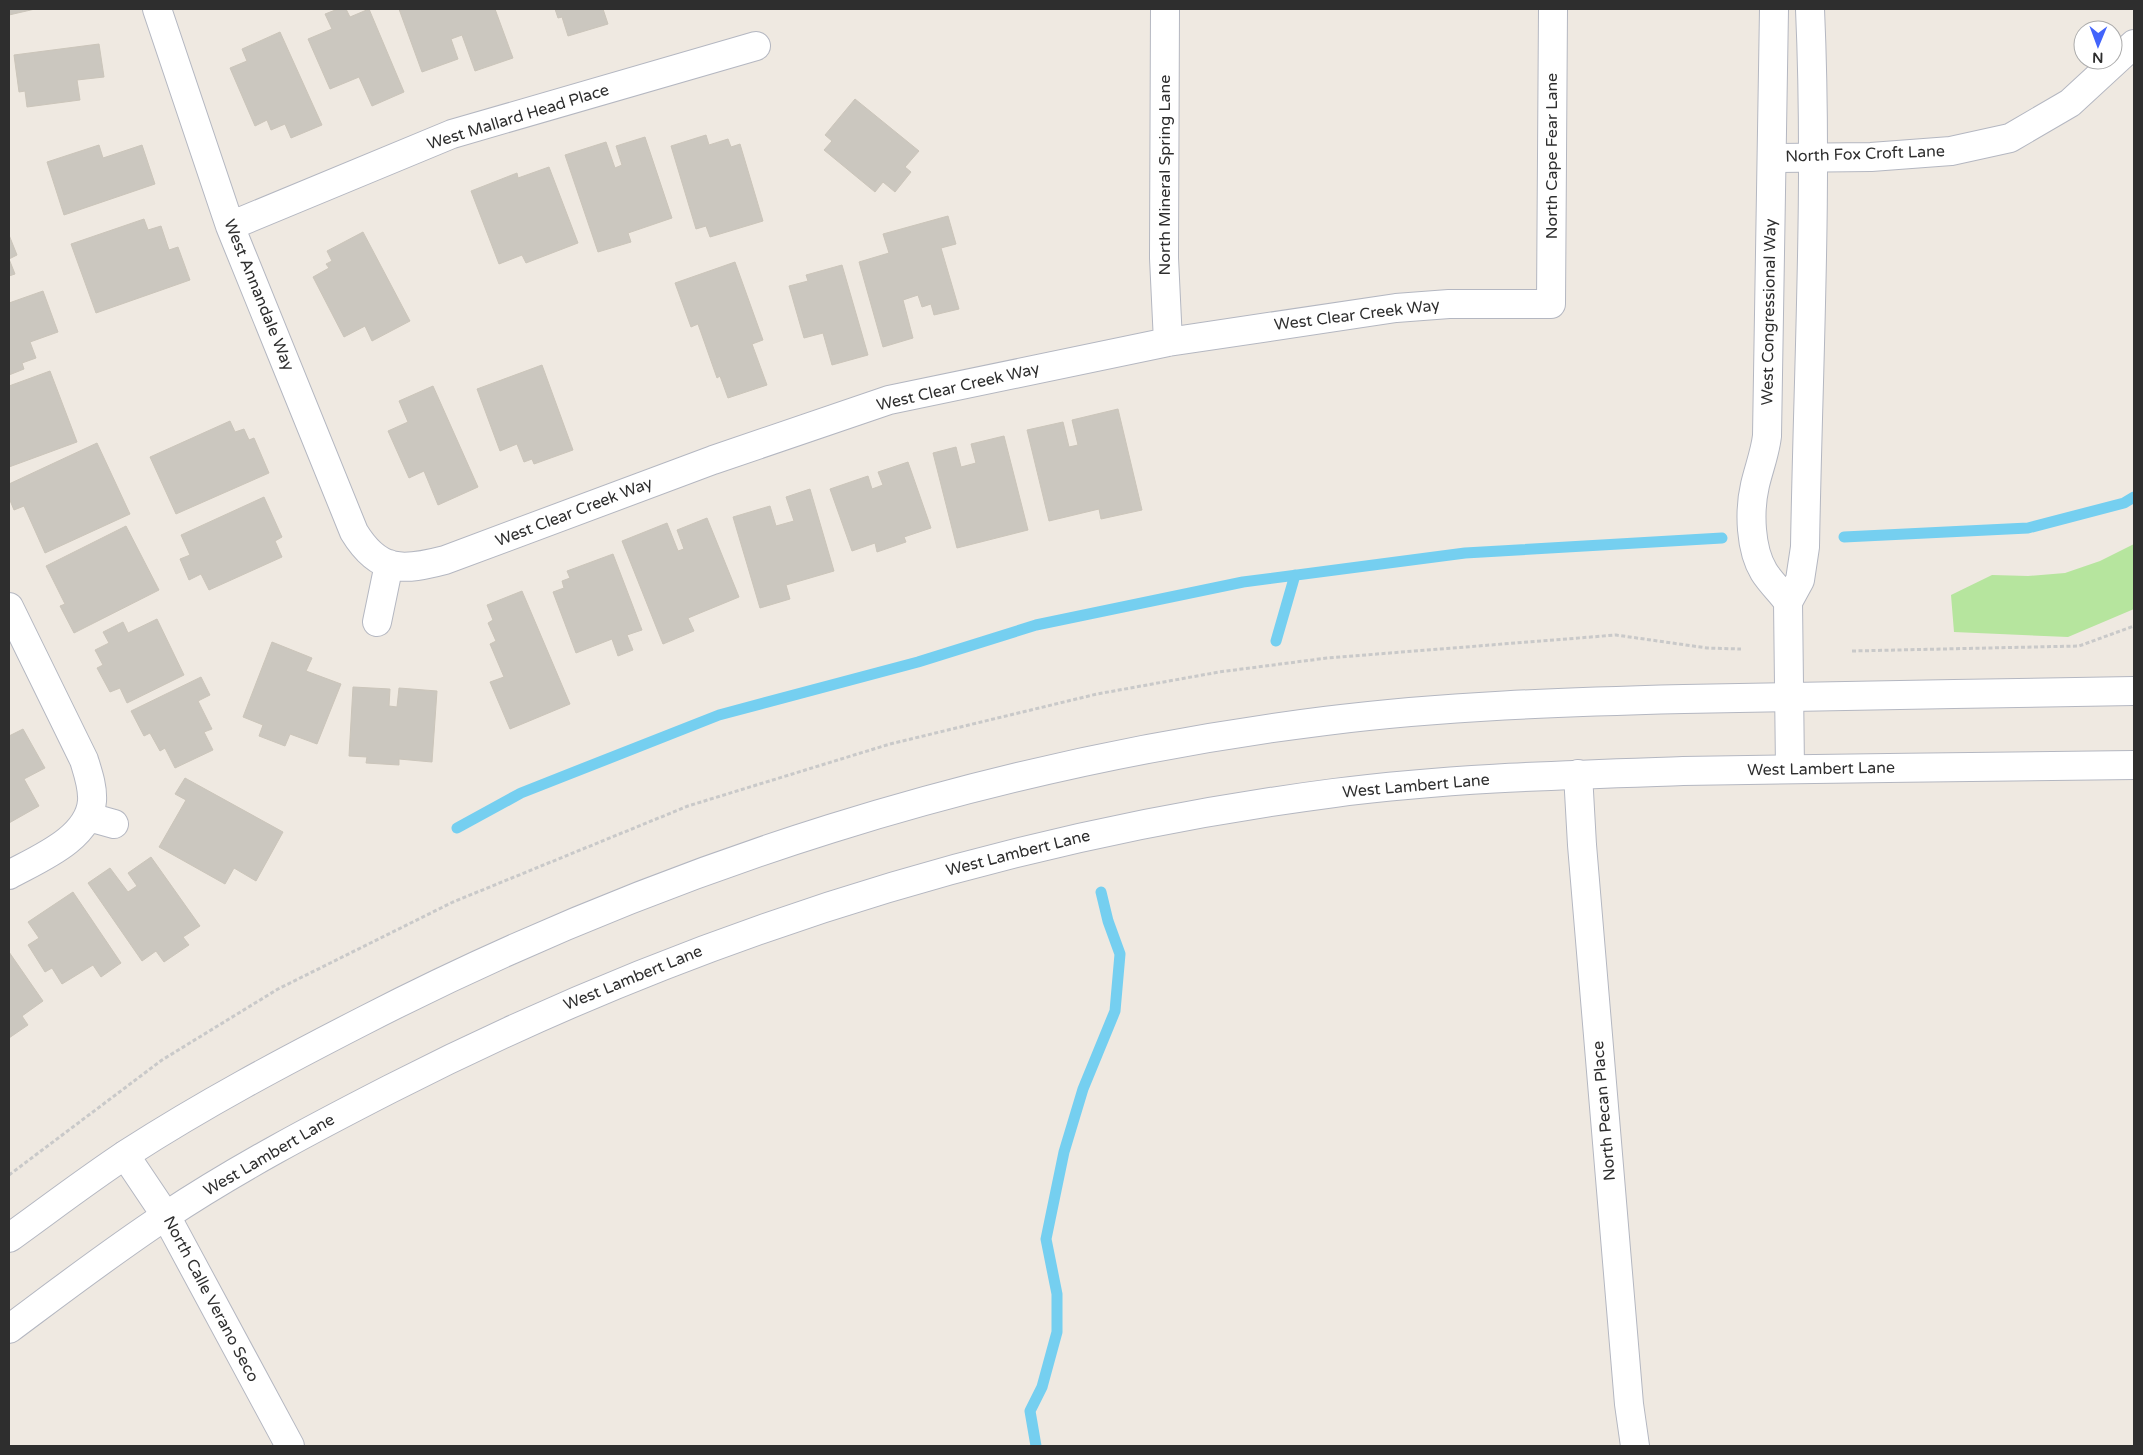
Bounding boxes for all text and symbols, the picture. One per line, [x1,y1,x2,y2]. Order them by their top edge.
north arrow [2073,20,2123,70]
text: N [2092,49,2104,66]
street label: North Cape Fear Lane [1542,73,1562,239]
street label: North Mineral Spring Lane [1155,75,1175,275]
street label: West Mallard Head Place [425,80,611,154]
street label: North Fox Croft Lane [1785,141,1945,167]
street label: West Annandale Way [219,216,299,374]
street label: West Congressional Way [1757,218,1781,406]
street label: West Clear Creek Way [1273,295,1441,335]
street label: West Clear Creek Way [875,358,1042,415]
street label: West Clear Creek Way [493,473,656,551]
street label: West Lambert Lane [1747,758,1895,780]
street label: West Lambert Lane [1341,770,1491,802]
street label: West Lambert Lane [944,825,1092,881]
street label: West Lambert Lane [561,941,705,1015]
street label: North Pecan Place [1588,1040,1620,1182]
street label: West Lambert Lane [200,1109,338,1201]
street label: North Calle Verano Seco [159,1213,263,1385]

